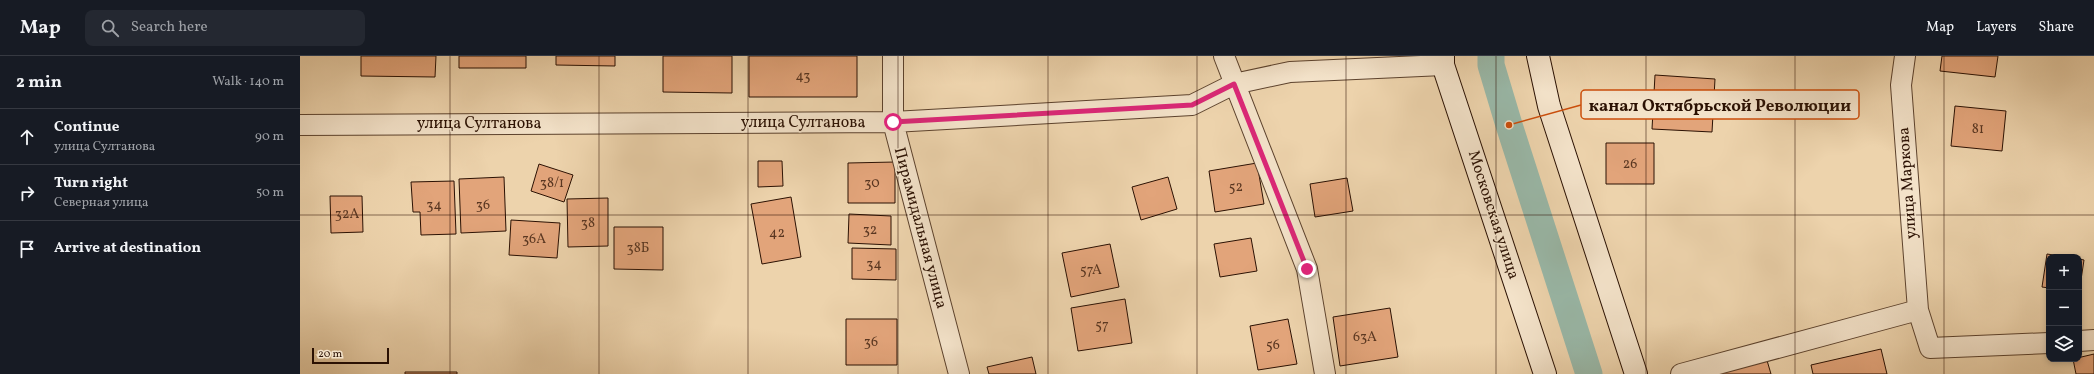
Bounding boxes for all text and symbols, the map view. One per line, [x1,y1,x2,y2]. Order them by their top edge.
search box [85,10,365,46]
text: Map [20,15,61,41]
icon: search [99,17,121,39]
text: Search here [131,17,208,38]
text: Map [1926,18,1954,37]
text: Layers [1976,18,2016,37]
text: Share [2038,18,2074,37]
house number: 43 [796,67,810,86]
text: 2 min [16,71,62,94]
text: Walk · 140 m [212,73,284,91]
callout: канал Октябрьской Революции [1581,90,1859,119]
text: канал Октябрьской Революции [1589,95,1851,118]
street label: улица Султанова [741,112,865,134]
street label: улица Султанова [417,113,541,135]
route start [884,113,902,131]
text: Continue [54,117,119,138]
house number: 81 [1972,120,1984,139]
icon: ahead [16,126,38,148]
street label: улица Маркова [1893,126,1923,240]
text: 90 m [255,128,284,146]
text: улица Султанова [54,138,155,156]
street label: Пирамидальная улица [888,145,952,311]
street label: Московская улица [1462,148,1524,282]
house number: 26 [1623,155,1637,174]
text: Turn right [54,173,128,194]
house number: 38/1 [540,174,564,193]
house number: 30 [864,174,880,193]
house number: 52 [1229,178,1243,197]
icon: right [16,182,38,204]
text: 50 m [256,184,284,202]
text: Северная улица [54,194,148,212]
house number: 34 [426,196,442,215]
house number: 36 [476,196,490,215]
house number: 32А [335,205,359,224]
house number: 38 [581,214,595,233]
house number: 32 [863,221,877,240]
house number: 42 [769,224,785,243]
house number: 36А [522,230,546,249]
icon: arrive [16,238,38,260]
text: Arrive at destination [54,238,201,259]
house number: 38Б [627,239,649,258]
map controls [2046,254,2082,362]
button: + [2046,254,2082,290]
house number: 34 [866,255,882,274]
route end [1298,260,1316,278]
house number: 57А [1080,261,1102,280]
button: − [2046,290,2082,326]
house number: 57 [1095,316,1109,335]
button: layers [2046,326,2082,362]
house number: 63А [1353,328,1377,347]
house number: 36 [864,333,878,352]
house number: 56 [1266,336,1280,355]
scale bar [312,346,389,365]
text: 20 m [318,347,342,362]

